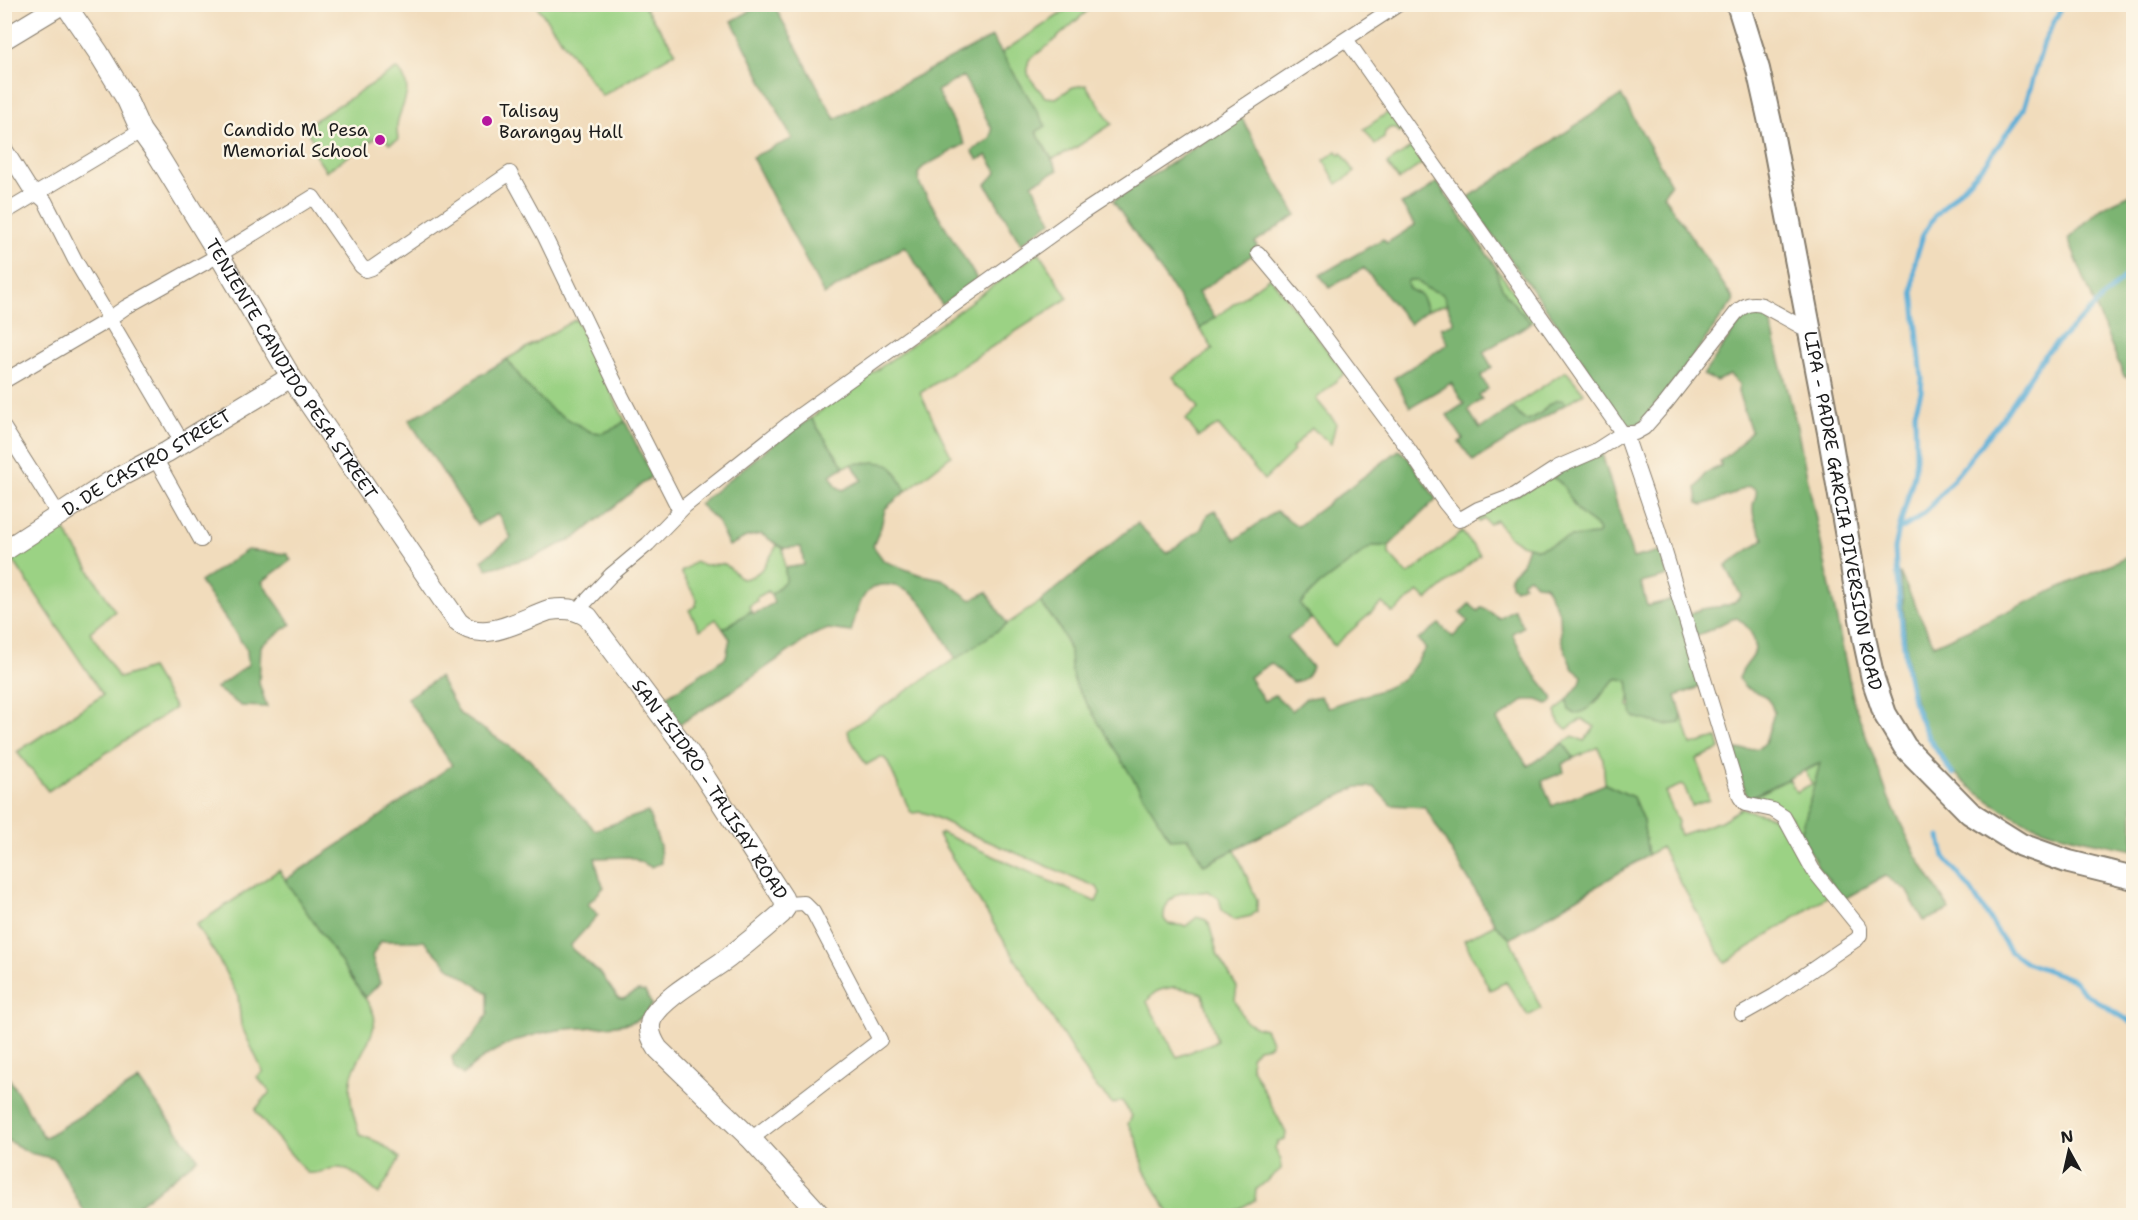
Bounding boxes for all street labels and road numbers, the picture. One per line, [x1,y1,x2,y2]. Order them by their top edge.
street label: TENIENTE CANDIDO PESA STREET [200,234,383,504]
street label: LIPA - PADRE GARCIA DIVERSION ROAD [1798,329,1888,694]
street label: D. DE CASTRO STREET [58,404,236,522]
street label: SAN ISIDRO - TALISAY ROAD [626,674,793,904]

